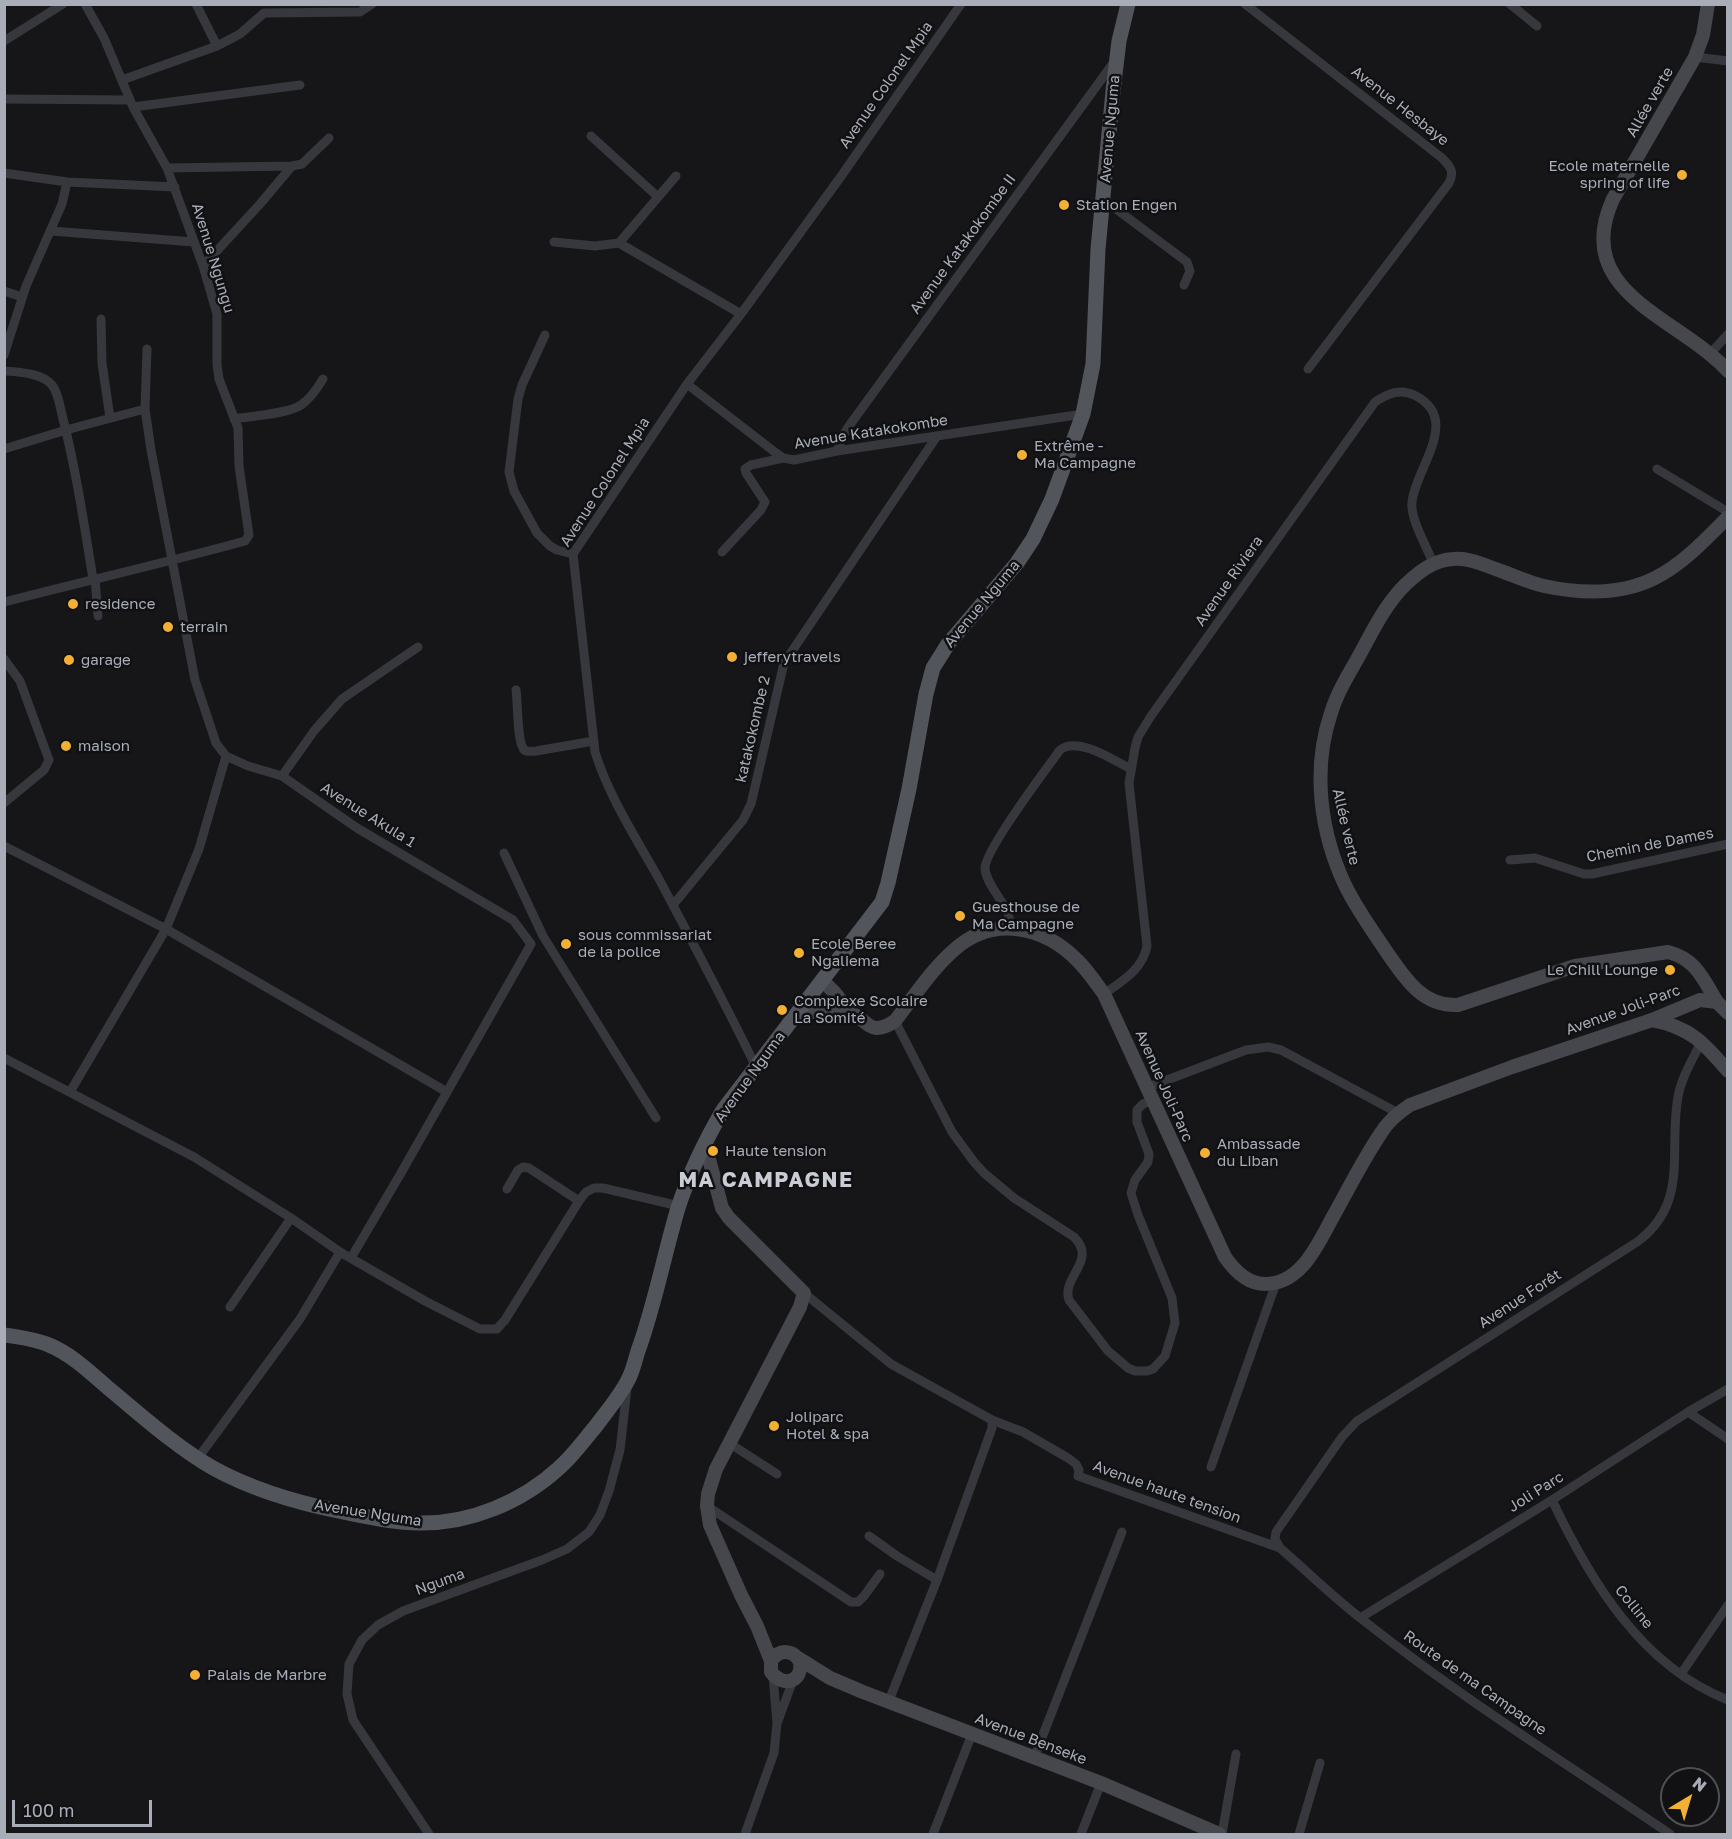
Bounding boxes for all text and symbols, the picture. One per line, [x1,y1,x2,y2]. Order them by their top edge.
street label: Avenue Colonel Mpia [835,18,937,152]
street label: Avenue Hesbaye [1348,62,1452,150]
street label: Allée verte [1623,64,1677,140]
street label: Avenue Nguma [1096,74,1124,184]
place label: Ecole maternelle spring of life [1549,157,1670,192]
marker: Ecole maternelle spring of life [1675,168,1689,182]
street label: Avenue Katakokombe II [906,171,1020,317]
place label: Station Engen [1076,196,1177,214]
marker: Station Engen [1057,198,1071,212]
street label: Avenue Ngungu [188,201,238,315]
street label: Avenue Katakokombe [793,411,949,453]
street label: Avenue Colonel Mpia [556,414,654,550]
place label: Extrême - Ma Campagne [1034,437,1136,472]
marker: Extrême - Ma Campagne [1015,448,1029,462]
street label: Avenue Riviera [1191,532,1267,630]
street label: Avenue Nguma [940,557,1024,651]
place label: residence [85,595,155,613]
marker: residence [66,597,80,611]
place label: terrain [180,618,228,636]
marker: terrain [161,620,175,634]
place label: jefferytravels [744,648,841,666]
marker: jefferytravels [725,650,739,664]
place label: garage [81,651,131,669]
marker: garage [62,653,76,667]
street label: katakokombe 2 [732,674,774,784]
place label: maison [78,737,130,755]
marker: maison [59,739,73,753]
street label: Avenue Akula 1 [317,779,419,851]
street label: Allée verte [1328,787,1364,867]
street label: Chemin de Dames [1585,824,1715,866]
place label: Guesthouse de Ma Campagne [972,898,1080,933]
marker: Guesthouse de Ma Campagne [953,909,967,923]
place label: sous commissariat de la police [578,926,712,961]
place label: Ecole Beree Ngaliema [811,935,896,970]
marker: sous commissariat de la police [559,937,573,951]
marker: Ecole Beree Ngaliema [792,946,806,960]
place label: Le Chill Lounge [1547,961,1658,979]
marker: Le Chill Lounge [1663,963,1677,977]
street label: Avenue Joli-Parc [1563,981,1683,1039]
place label: Complexe Scolaire La Somité [794,992,928,1027]
marker: Complexe Scolaire La Somité [775,1003,789,1017]
street label: Avenue Joli-Parc [1131,1027,1197,1145]
street label: Avenue Nguma [711,1028,789,1126]
place label: Ambassade du Liban [1217,1135,1300,1170]
place label: Haute tension [725,1142,827,1160]
marker: Haute tension [706,1144,720,1158]
marker: Ambassade du Liban [1198,1146,1212,1160]
district label: MA CAMPAGNE [678,1167,854,1193]
street label: Avenue Forêt [1475,1266,1565,1332]
place label: Joliparc Hotel & spa [786,1408,869,1443]
marker: Joliparc Hotel & spa [767,1419,781,1433]
street label: Avenue haute tension [1091,1457,1243,1527]
street label: Joli Parc [1505,1468,1567,1516]
street label: Avenue Nguma [313,1496,423,1530]
street label: Nguma [413,1565,467,1599]
street label: Colline [1611,1582,1657,1632]
street label: Route de ma Campagne [1400,1627,1550,1739]
place label: Palais de Marbre [207,1666,327,1684]
marker: Palais de Marbre [188,1668,202,1682]
street label: Avenue Benseke [973,1709,1089,1769]
north arrow [1660,1767,1720,1827]
text: N [1689,1773,1711,1796]
scale bar [15,1788,154,1826]
text: 100 m [23,1799,74,1821]

